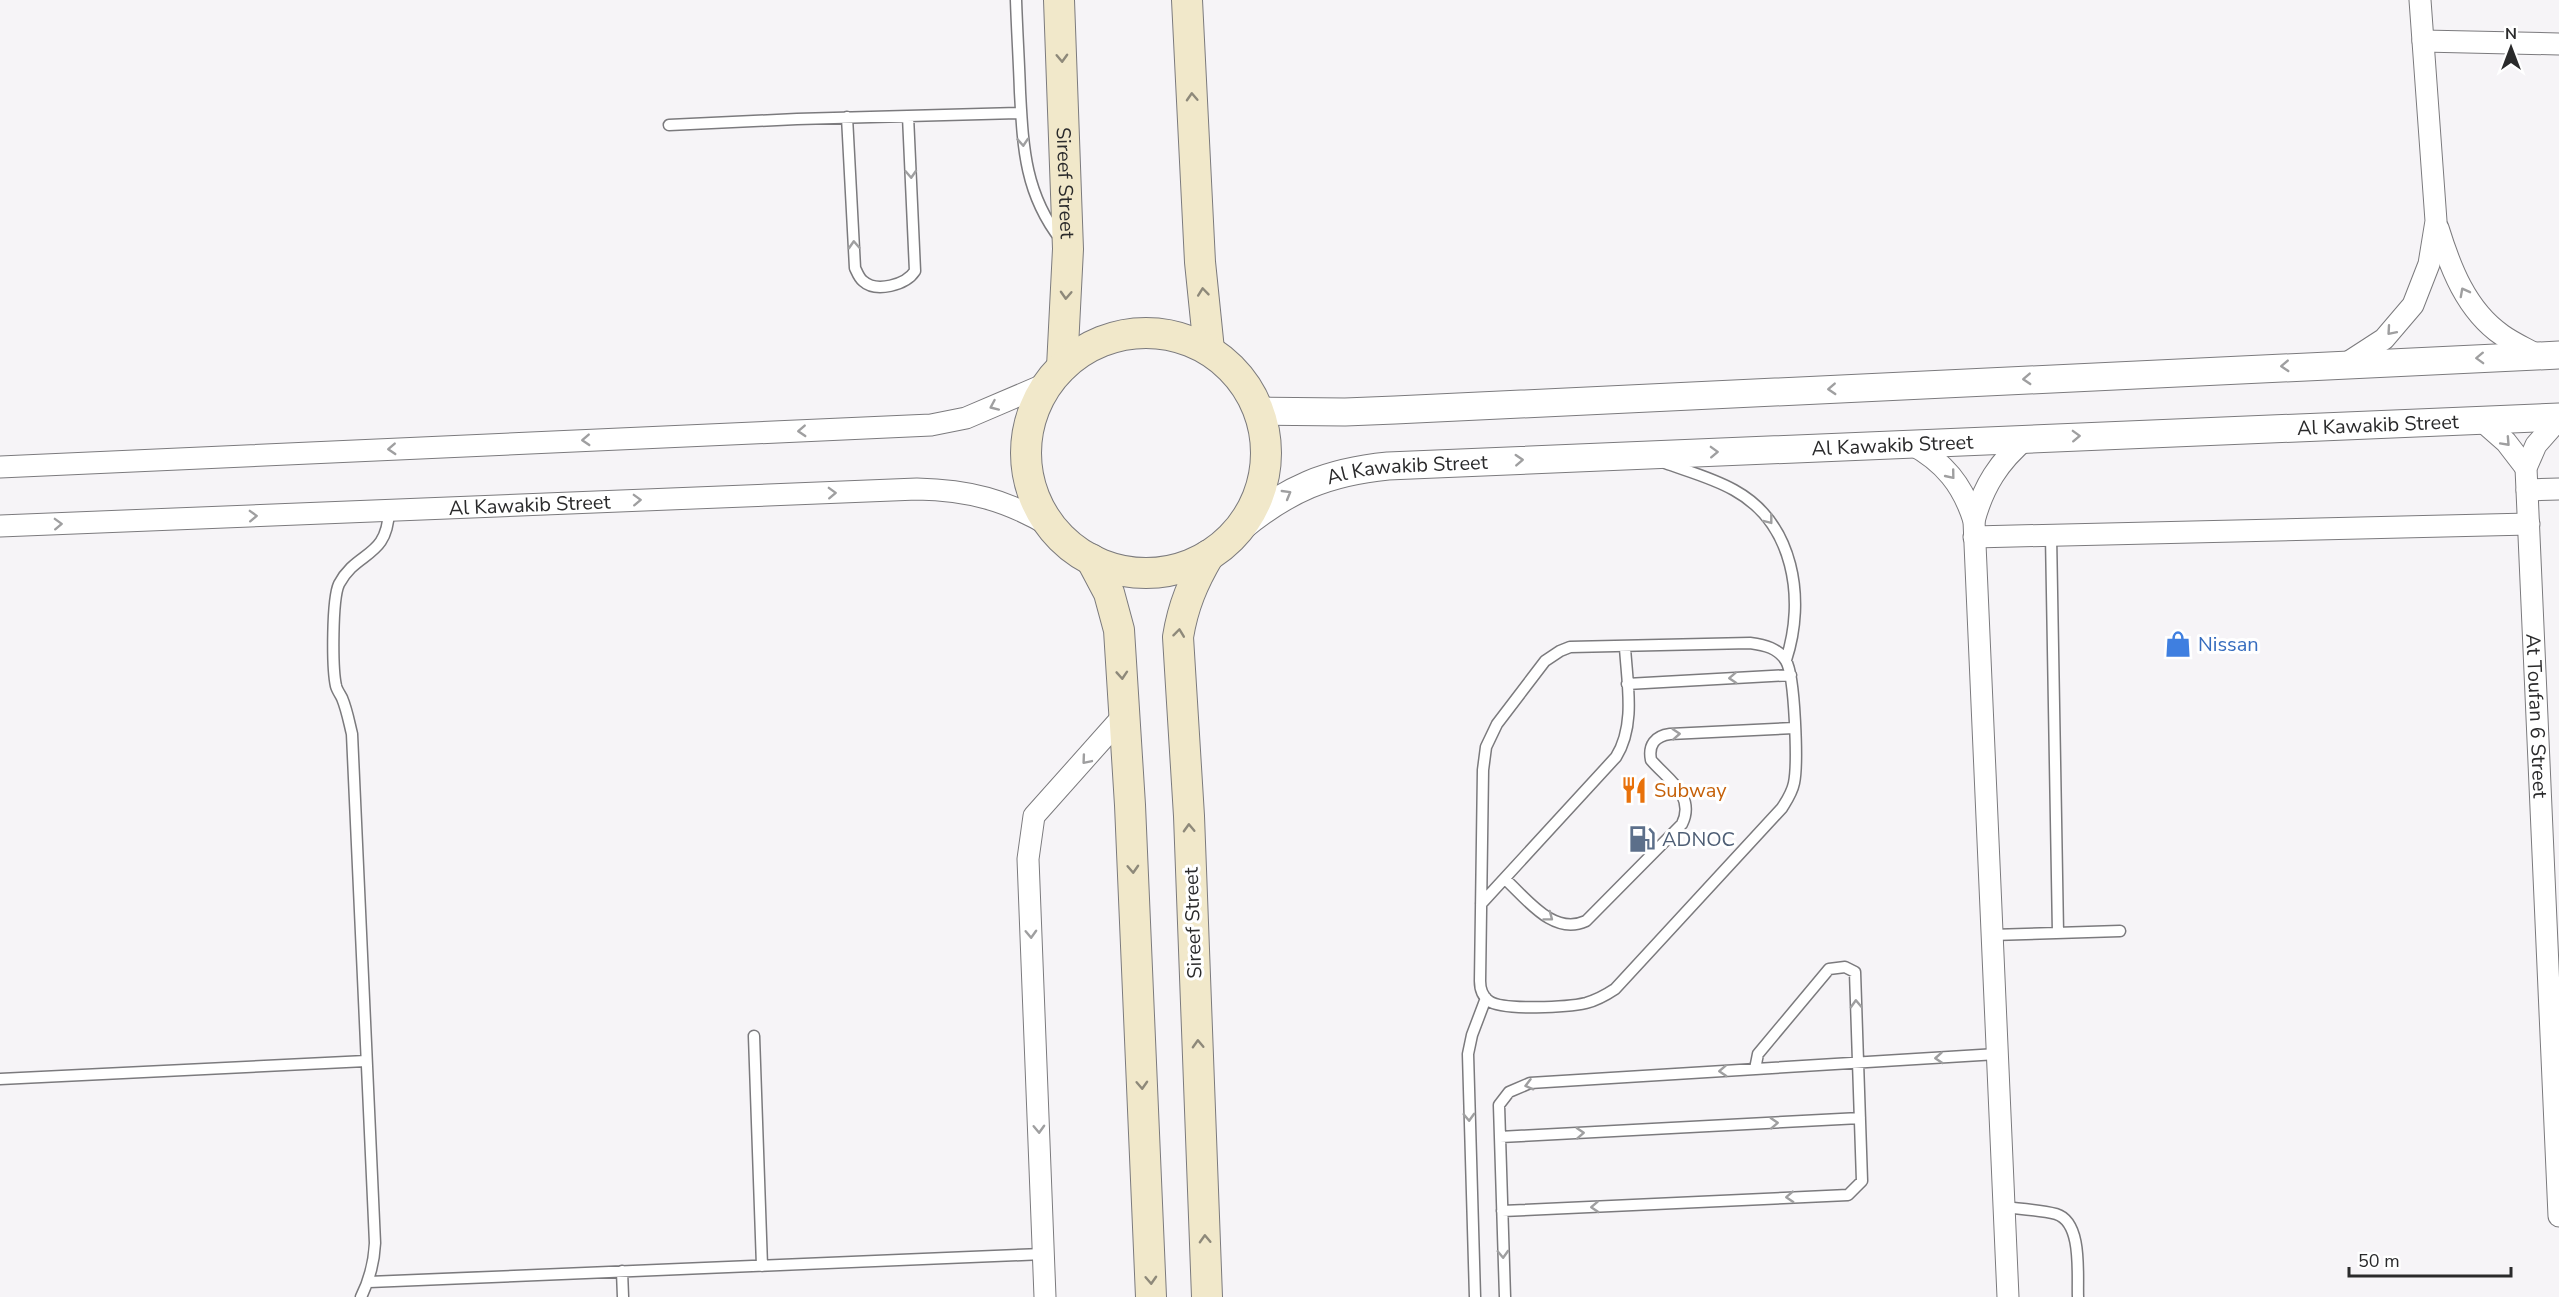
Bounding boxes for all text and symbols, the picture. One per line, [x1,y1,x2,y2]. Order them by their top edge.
north arrow [2481,18,2541,78]
text: N [2505,23,2517,45]
one-way arrow [1055,54,1068,63]
one-way arrow [1186,93,1199,102]
street label: Sireef Street [1050,127,1081,240]
one-way arrow [1016,138,1029,147]
one-way arrow [904,170,917,179]
one-way arrow [848,240,861,249]
one-way arrow [1197,287,1210,296]
one-way arrow [2460,288,2471,298]
one-way arrow [1059,291,1072,300]
one-way arrow [2387,324,2398,335]
one-way arrow [2475,352,2484,365]
one-way arrow [2280,360,2289,373]
one-way arrow [2023,373,2032,386]
one-way arrow [1828,382,1837,395]
one-way arrow [990,399,1001,411]
street label: Al Kawakib Street [2296,408,2460,441]
one-way arrow [798,424,807,437]
street label: Al Kawakib Street [1811,428,1975,462]
one-way arrow [2072,430,2081,442]
one-way arrow [582,434,591,447]
one-way arrow [2499,436,2510,446]
one-way arrow [387,443,396,456]
one-way arrow [1709,445,1718,458]
street label: Al Kawakib Street [1323,448,1489,491]
one-way arrow [1514,454,1523,467]
one-way arrow [1944,468,1955,479]
one-way arrow [827,486,836,499]
street label: Al Kawakib Street [448,488,612,521]
one-way arrow [1281,490,1291,501]
one-way arrow [632,494,641,507]
one-way arrow [249,510,258,522]
one-way arrow [1762,514,1773,525]
one-way arrow [54,517,63,530]
one-way arrow [1172,629,1185,638]
shop icon: Nissan [2163,629,2193,659]
place label: Nissan [2198,631,2259,658]
street label: At Toufan 6 Street [2520,633,2554,800]
one-way arrow [1115,670,1128,679]
one-way arrow [1728,672,1737,685]
one-way arrow [1672,727,1681,740]
one-way arrow [1082,753,1093,764]
restaurant icon: Subway [1619,775,1649,805]
place label: Subway [1654,777,1727,804]
one-way arrow [1183,823,1196,832]
fuel station icon: ADNOC [1627,824,1657,854]
place label: ADNOC [1662,826,1735,853]
one-way arrow [1126,865,1139,874]
street label: Sireef Street [1178,866,1208,979]
one-way arrow [1542,910,1553,921]
one-way arrow [1025,929,1037,938]
one-way arrow [1850,1000,1862,1009]
one-way arrow [1191,1039,1204,1048]
one-way arrow [1935,1051,1944,1064]
one-way arrow [1719,1064,1728,1077]
one-way arrow [1524,1077,1534,1090]
one-way arrow [1136,1081,1149,1090]
one-way arrow [1463,1112,1476,1121]
one-way arrow [1770,1116,1779,1129]
one-way arrow [1032,1124,1045,1133]
one-way arrow [1575,1127,1584,1140]
one-way arrow [1785,1191,1794,1204]
one-way arrow [1590,1200,1599,1213]
one-way arrow [1198,1234,1211,1243]
scale bar [2349,1240,2511,1278]
one-way arrow [1497,1249,1510,1258]
text: 50 m [2358,1249,2400,1273]
one-way arrow [1144,1275,1157,1284]

